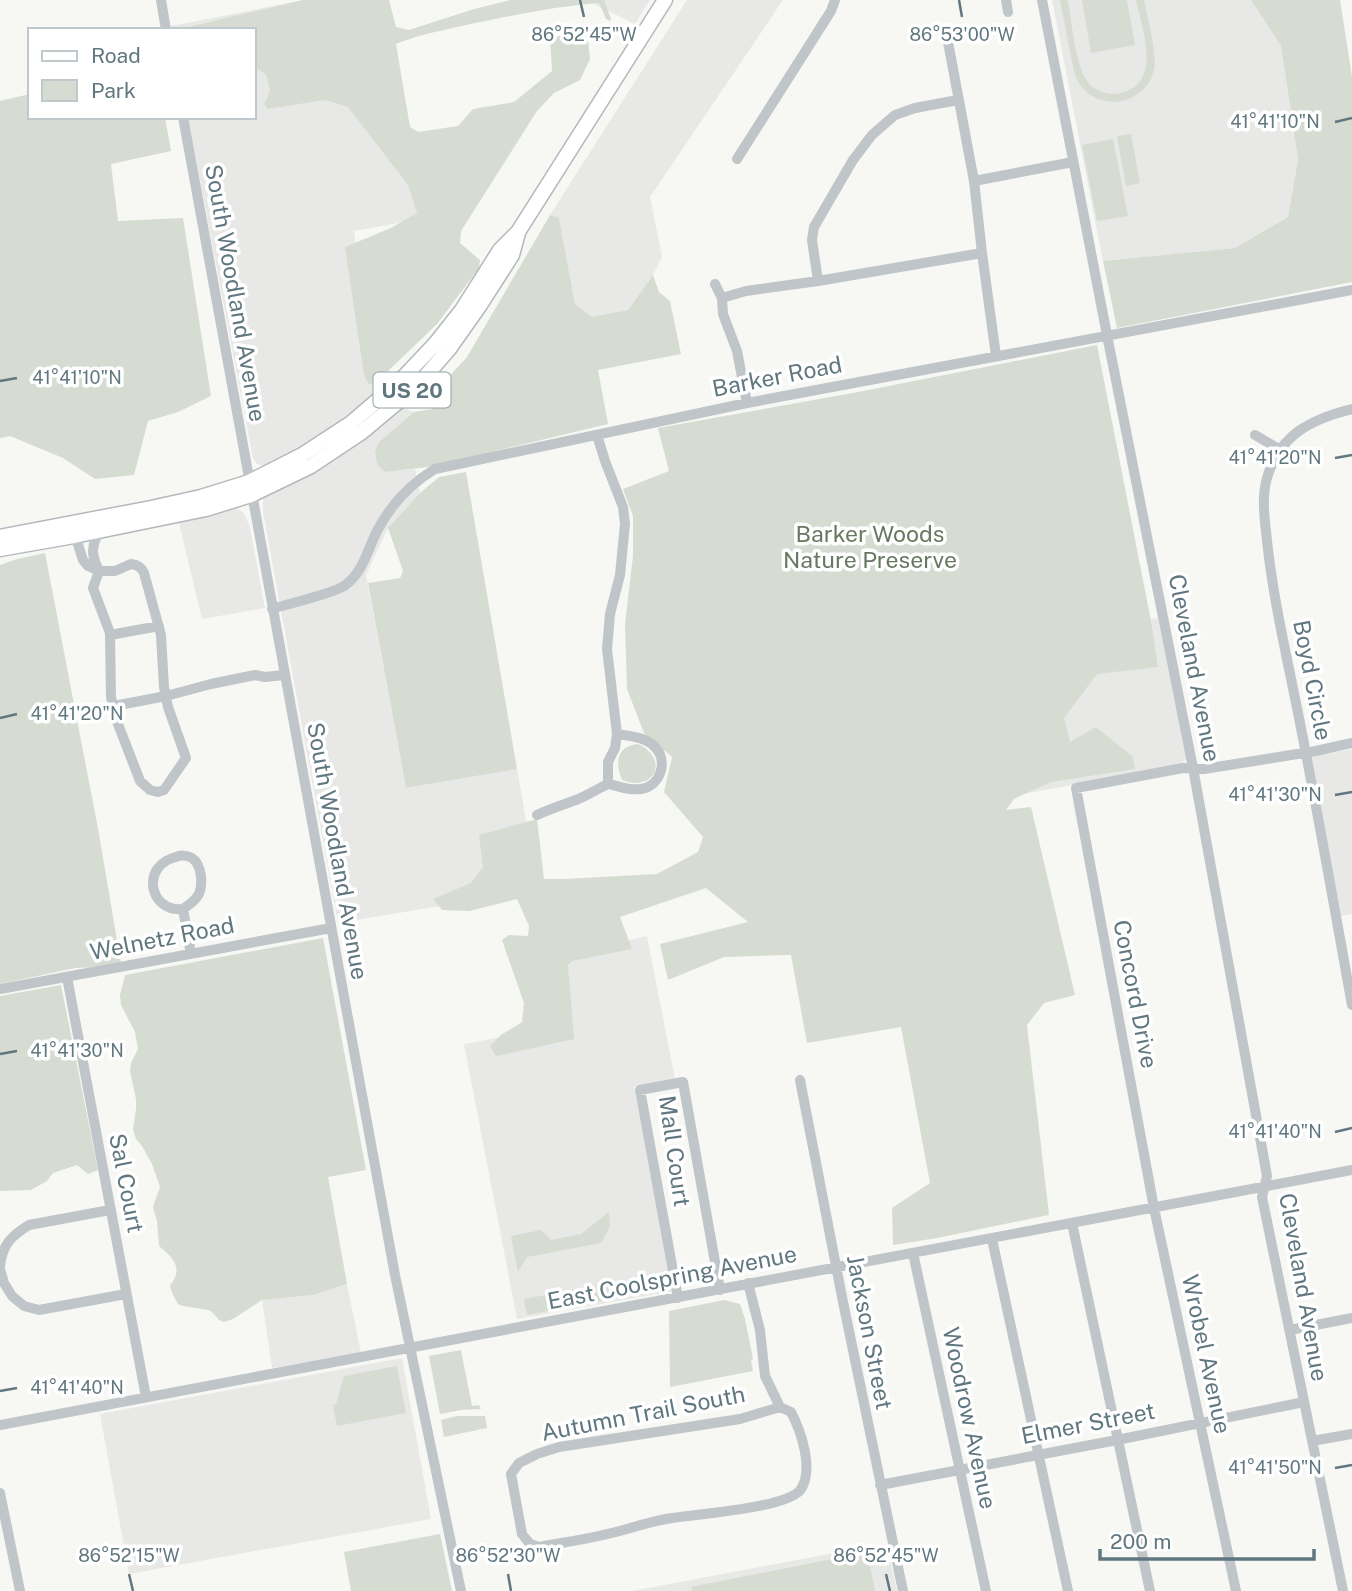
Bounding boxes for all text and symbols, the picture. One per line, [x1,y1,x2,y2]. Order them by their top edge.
text: 86°52'45"W [531,24,637,45]
text: 86°53'00"W [909,24,1015,45]
legend [28,28,256,119]
text: Road [91,43,141,68]
text: Park [91,78,136,103]
text: 41°41'10"N [1230,111,1320,132]
street label: South Woodland Avenue [200,162,272,424]
street label: Barker Road [710,350,844,402]
text: 41°41'10"N [32,367,122,388]
road number: US 20 [374,372,450,408]
text: 41°41'20"N [1228,447,1322,468]
park label: Barker Woods Nature Preserve [783,520,957,573]
street label: Cleveland Avenue [1164,572,1226,764]
street label: Boyd Circle [1288,618,1338,742]
text: 41°41'20"N [30,703,124,724]
street label: South Woodland Avenue [302,720,374,982]
text: 41°41'30"N [1228,784,1322,805]
street label: Welnetz Road [87,911,237,965]
street label: Concord Drive [1108,917,1164,1071]
text: 41°41'30"N [30,1040,124,1061]
street label: Mall Court [654,1094,696,1208]
text: 41°41'40"N [1228,1121,1322,1142]
street label: Sal Court [104,1131,150,1235]
street label: Cleveland Avenue [1274,1191,1334,1383]
street label: East Coolspring Avenue [545,1240,799,1314]
street label: Jackson Street [842,1252,898,1412]
street label: Wrobel Avenue [1177,1272,1237,1436]
street label: Woodrow Avenue [938,1325,1002,1511]
text: 41°41'40"N [30,1377,124,1398]
street label: Autumn Trail South [539,1380,747,1446]
street label: Elmer Street [1019,1397,1157,1449]
text: 41°41'50"N [1228,1457,1322,1478]
scale bar [1100,1518,1314,1562]
text: 200 m [1110,1529,1171,1554]
text: 86°52'15"W [78,1545,180,1566]
text: 86°52'30"W [456,1545,560,1566]
text: 86°52'45"W [833,1545,939,1566]

